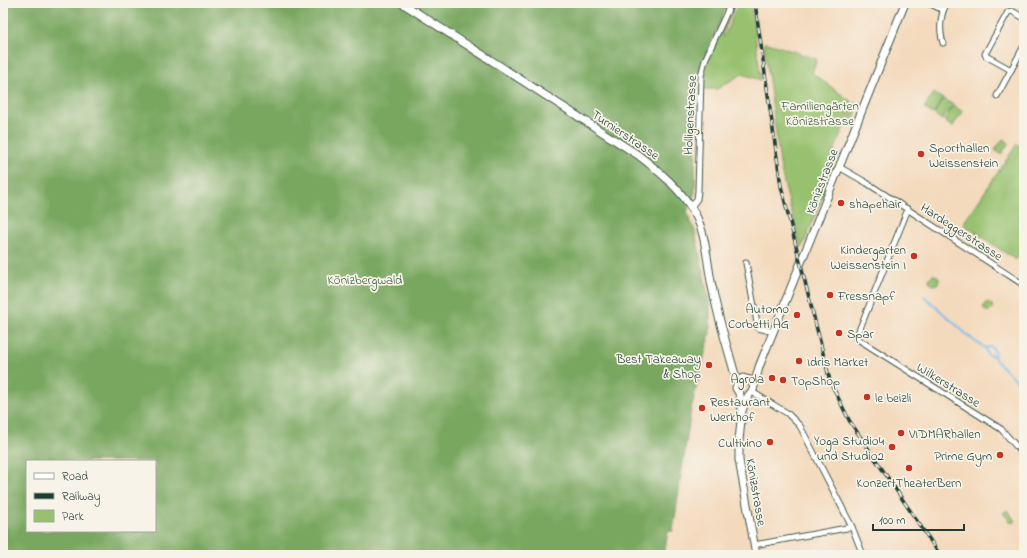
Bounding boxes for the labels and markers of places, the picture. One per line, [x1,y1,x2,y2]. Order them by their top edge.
place label: Sporthallen Weissenstein [929,139,998,173]
marker: Sporthallen Weissenstein [916,149,926,159]
place label: shapehair [849,195,902,214]
marker: shapehair [836,198,846,208]
place label: Kindergarten Weissenstein I [830,241,906,275]
marker: Kindergarten Weissenstein I [909,251,919,261]
place label: Fressnapf [837,287,896,306]
marker: Fressnapf [825,290,835,300]
place label: Automo Corbetti AG [728,300,789,334]
marker: Automo Corbetti AG [792,310,802,320]
place label: Spar [847,325,874,344]
marker: Spar [834,328,844,338]
place label: Best Takeaway & Shop [615,350,701,384]
place label: Idris Market [807,353,869,372]
marker: Idris Market [794,356,804,366]
marker: Best Takeaway & Shop [704,360,714,370]
place label: Agrola [731,370,764,390]
place label: TopShop [791,372,840,391]
marker: Agrola [767,373,777,383]
marker: TopShop [778,375,788,385]
place label: le beizli [875,389,911,408]
marker: le beizli [862,392,872,402]
place label: Restaurant Werkhof [710,393,771,427]
marker: Restaurant Werkhof [697,403,707,413]
place label: VIDMARhallen [908,425,981,444]
marker: VIDMARhallen [896,428,906,438]
place label: Yoga Studio4 und Studio2 [814,432,885,466]
place label: Cultivino [718,434,762,453]
marker: Cultivino [765,437,775,447]
marker: Yoga Studio4 und Studio2 [887,442,897,452]
place label: Prime Gym [934,447,992,467]
marker: Prime Gym [995,450,1005,460]
marker: KonzertTheaterBern [904,463,914,473]
place label: KonzertTheaterBern [857,474,961,493]

